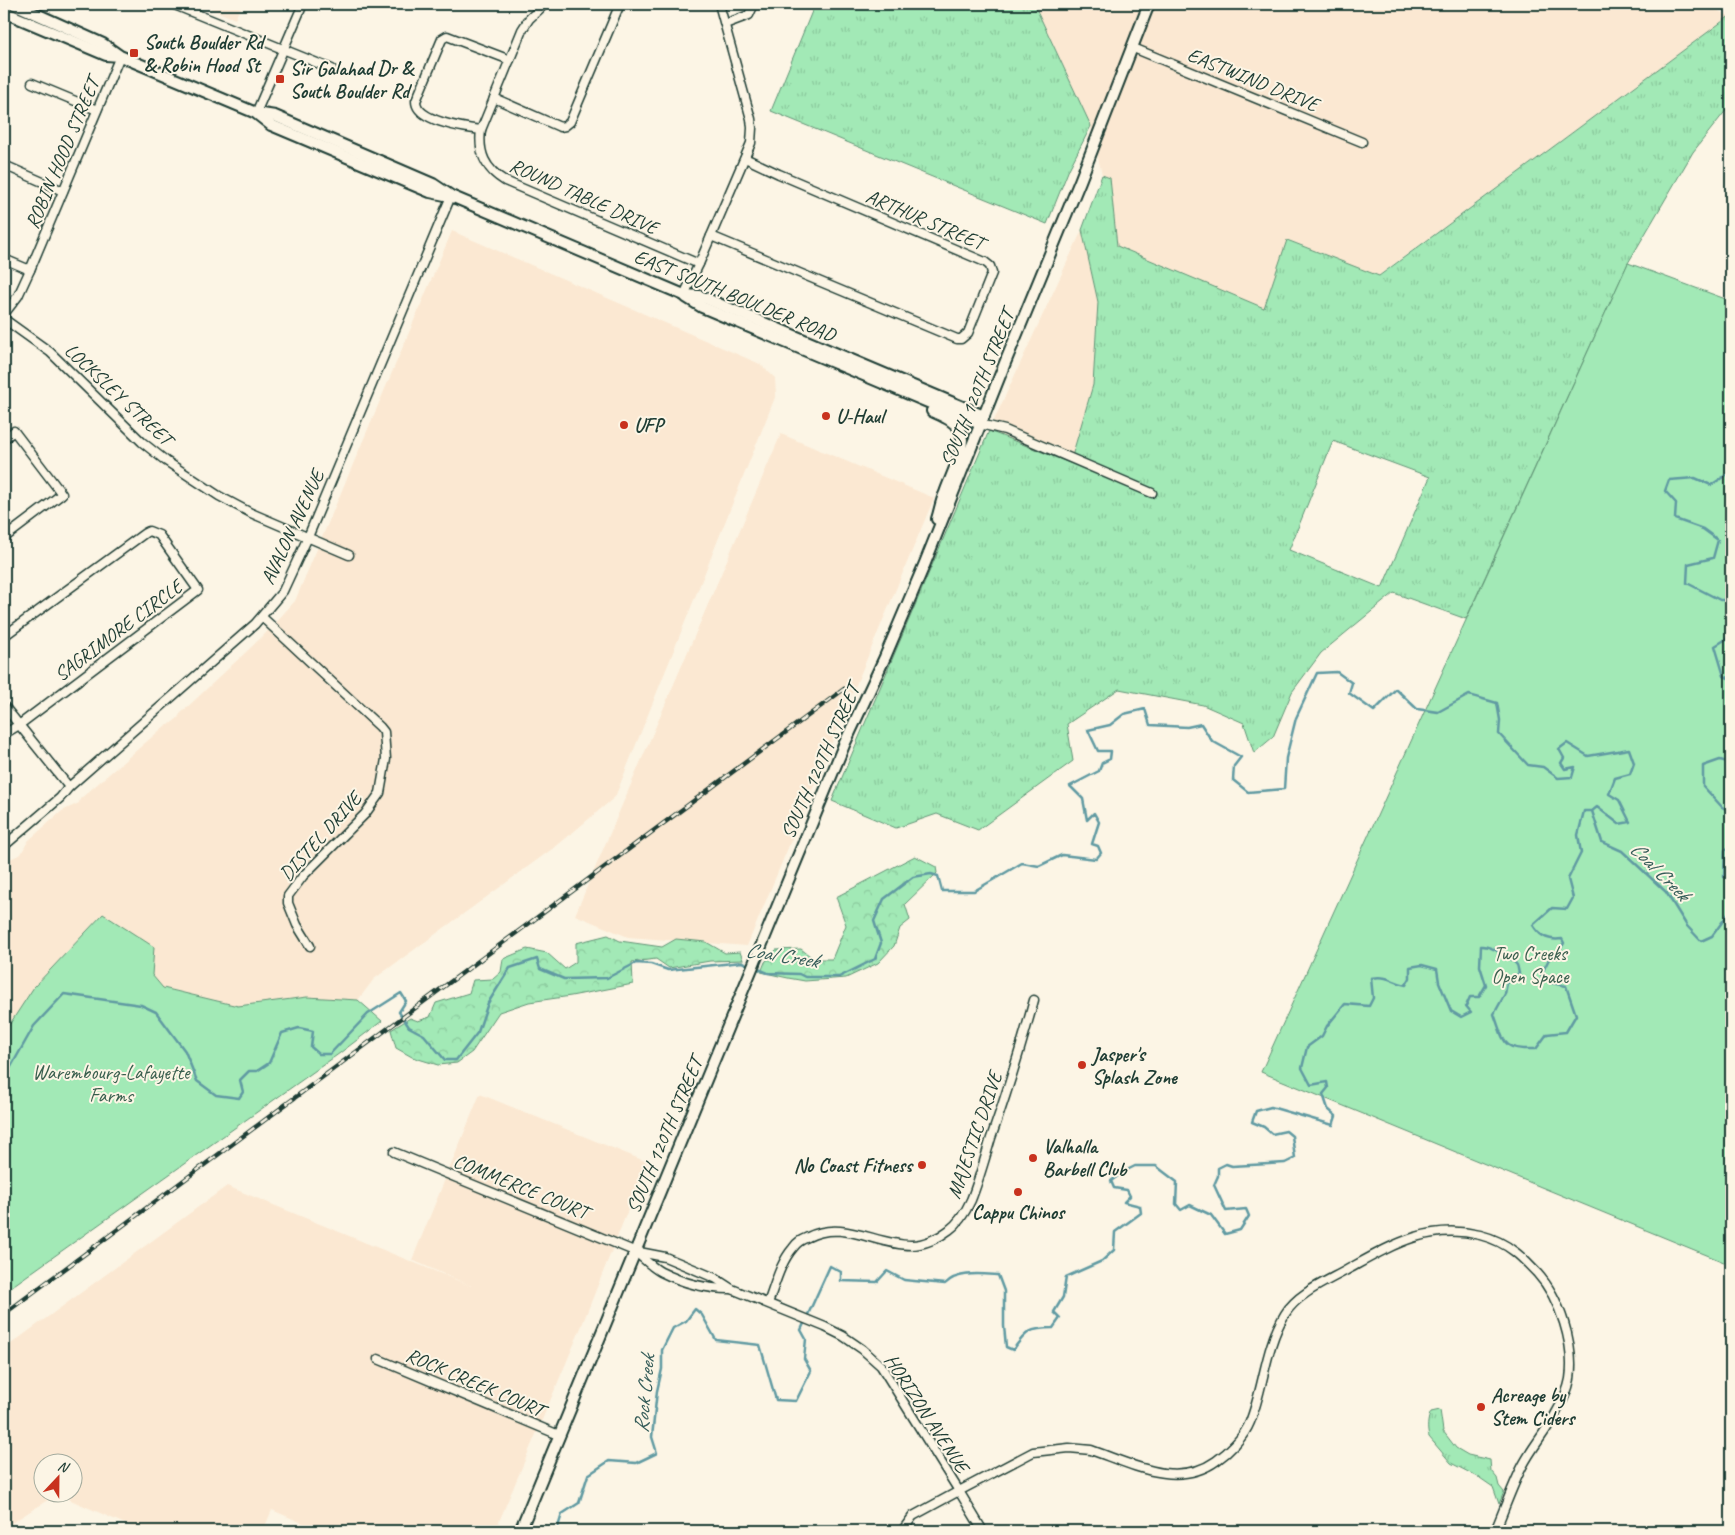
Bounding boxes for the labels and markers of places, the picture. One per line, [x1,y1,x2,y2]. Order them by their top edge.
place label: South Boulder Rd & Robin Hood St [144,30,267,78]
marker: South Boulder Rd & Robin Hood St [128,47,140,59]
place label: Sir Galahad Dr & South Boulder Rd [290,56,415,104]
marker: Sir Galahad Dr & South Boulder Rd [274,73,286,85]
place label: U-Haul [836,404,888,429]
marker: U-Haul [820,410,832,422]
place label: UFP [634,413,666,438]
marker: UFP [618,419,630,431]
place label: Jasper's Splash Zone [1090,1042,1178,1090]
marker: Jasper's Splash Zone [1076,1059,1088,1071]
place label: Valhalla Barbell Club [1043,1134,1129,1182]
marker: Valhalla Barbell Club [1027,1152,1039,1164]
place label: No Coast Fitness [794,1153,914,1178]
marker: No Coast Fitness [916,1159,928,1171]
marker: Cappu Chinos [1012,1186,1024,1198]
place label: Cappu Chinos [972,1200,1066,1225]
place label: Acreage by Stem Ciders [1491,1383,1576,1431]
marker: Acreage by Stem Ciders [1475,1401,1487,1413]

